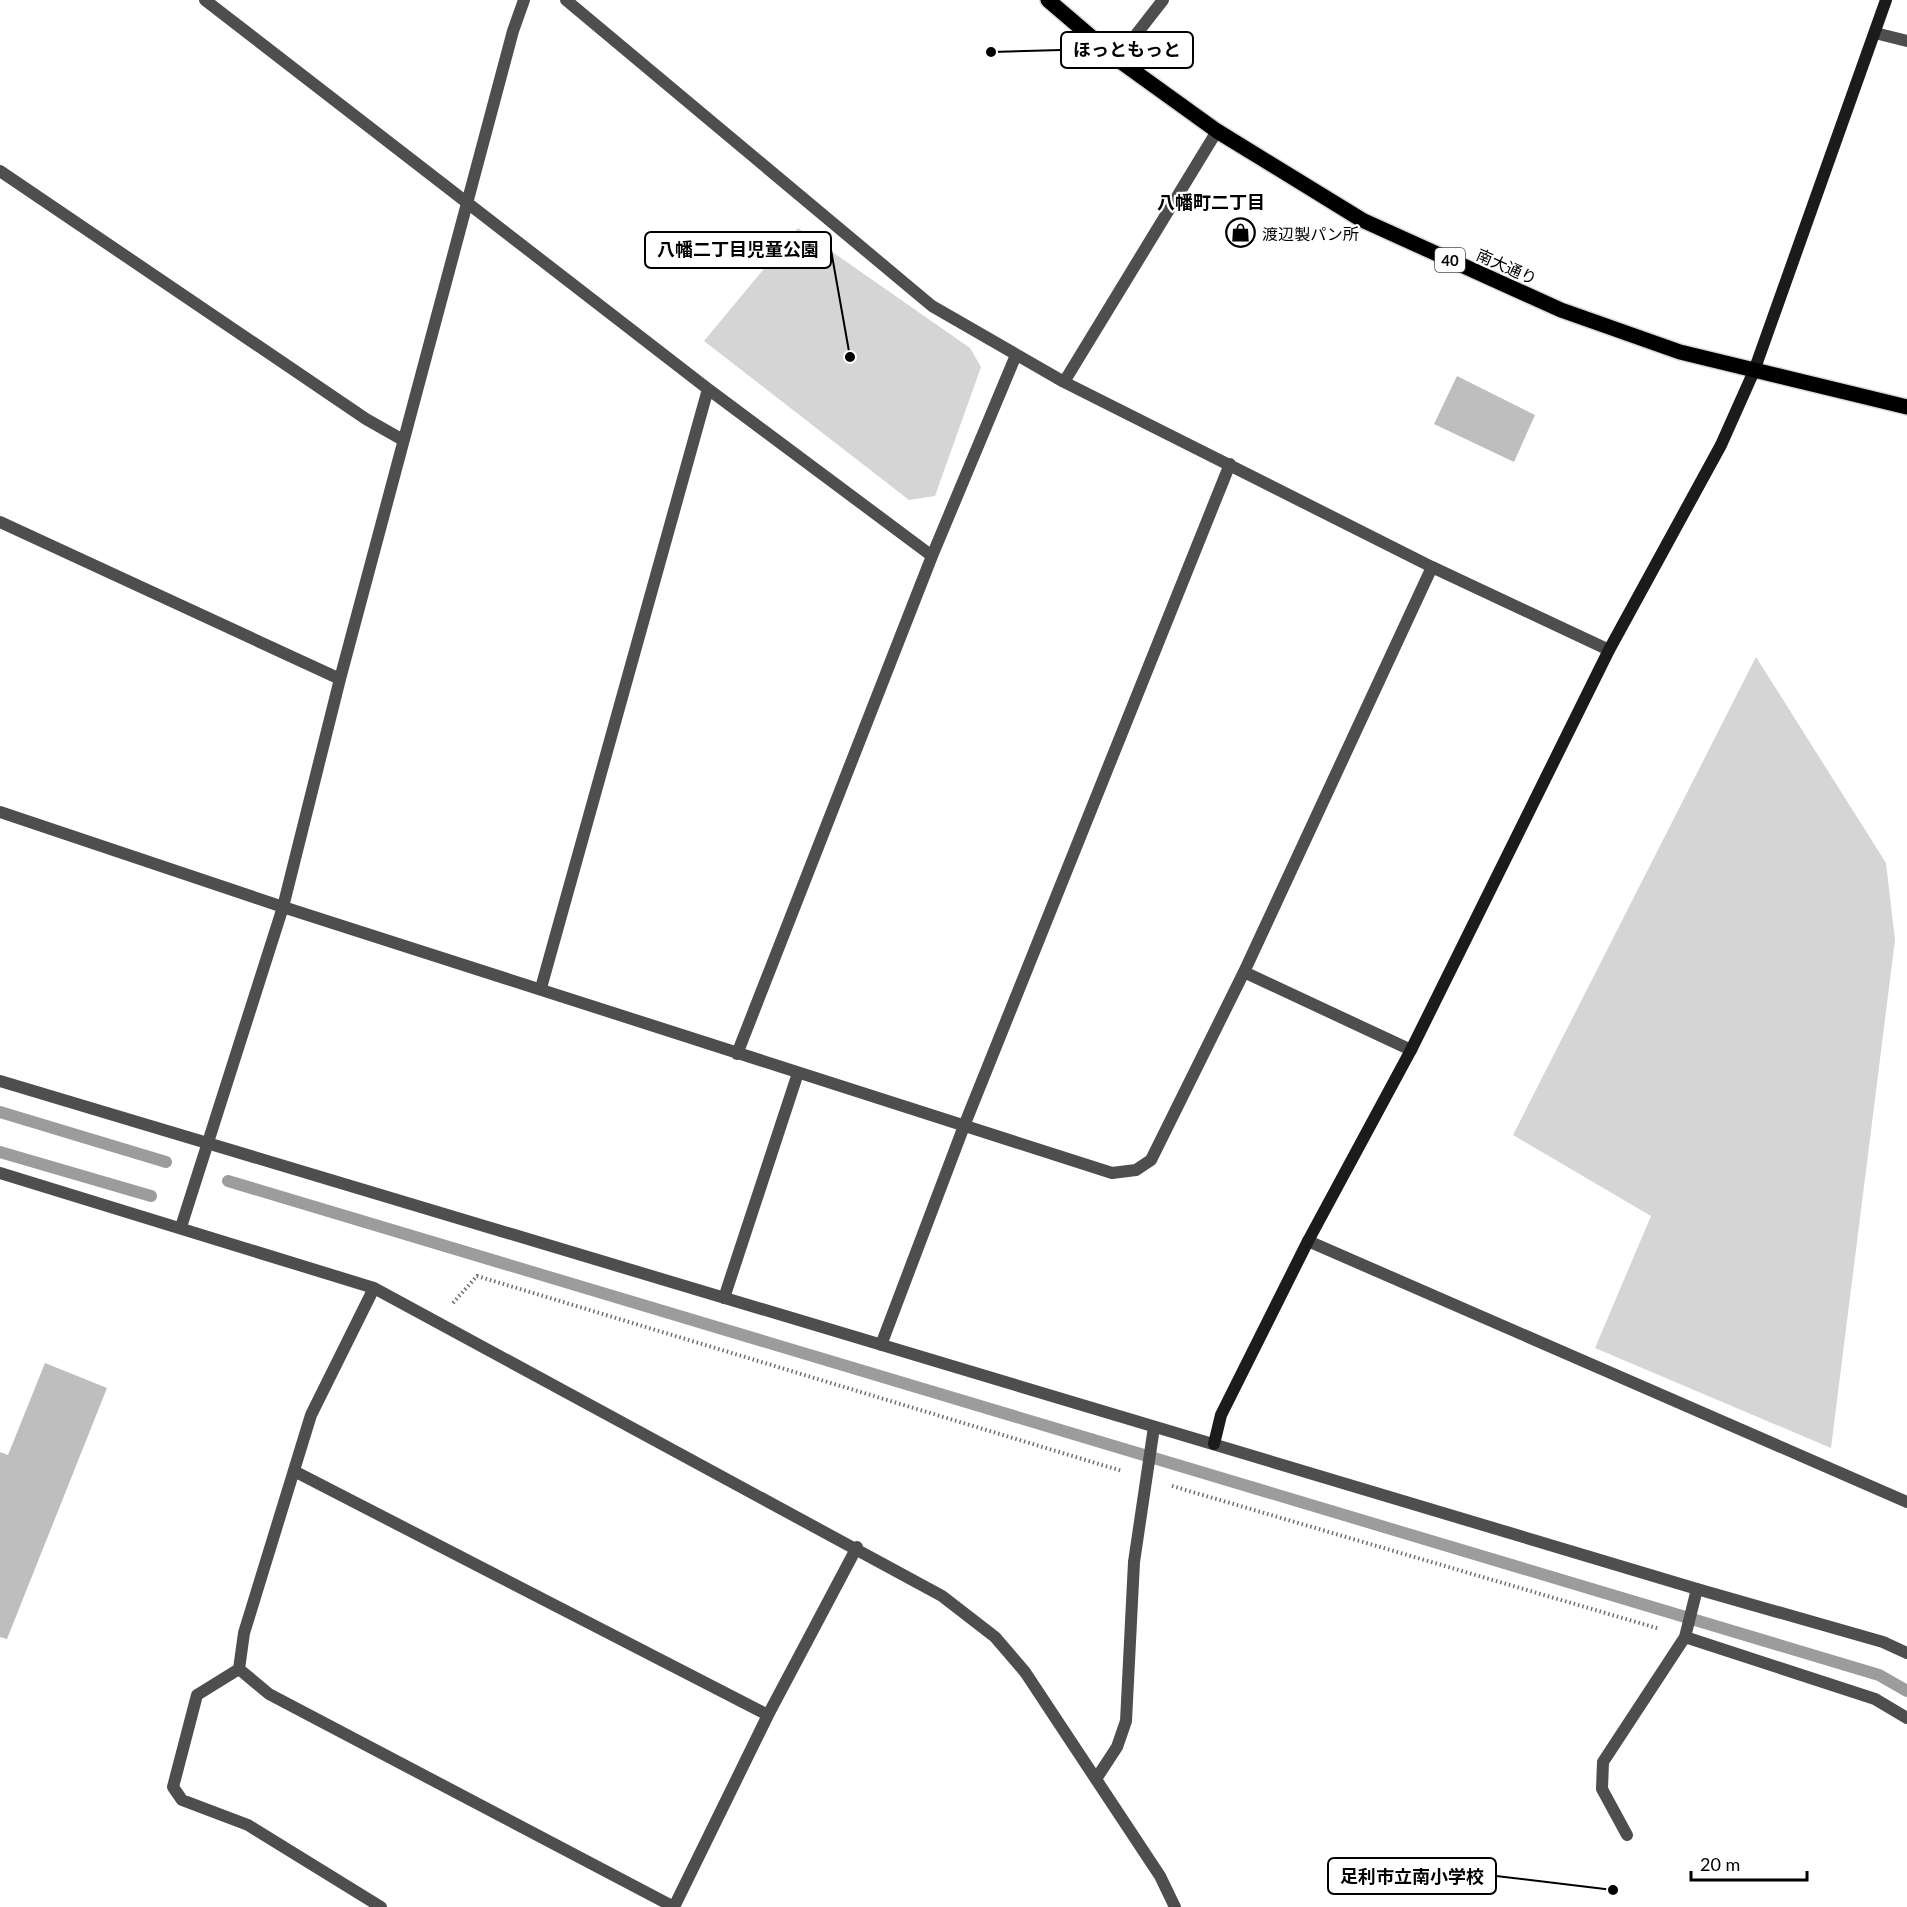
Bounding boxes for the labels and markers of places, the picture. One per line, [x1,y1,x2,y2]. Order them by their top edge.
callout: ほっともっと [1061,32,1193,68]
shop icon: 渡辺製パン所 [1225,217,1257,249]
place label: 渡辺製パン所 [1262,224,1359,243]
callout: 八幡二丁目児童公園 [645,232,831,268]
callout: 足利市立南小学校 [1328,1858,1496,1894]

